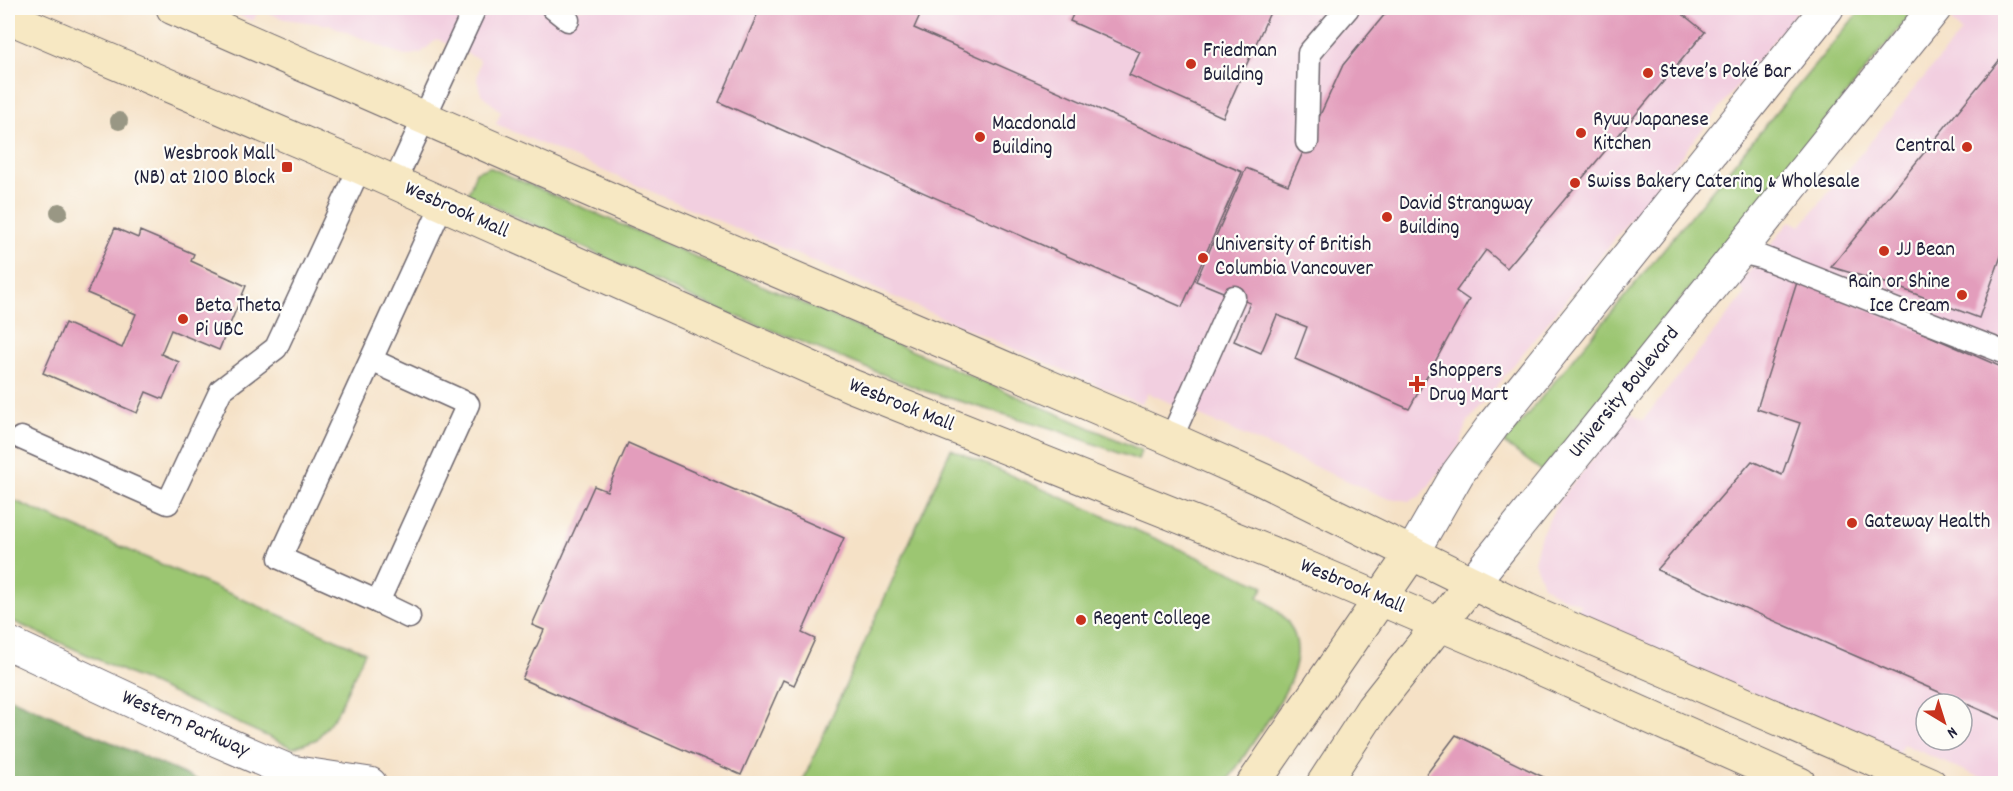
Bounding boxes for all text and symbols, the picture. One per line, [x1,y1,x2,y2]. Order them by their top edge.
place label: Friedman Building [1203,37,1277,91]
marker: Friedman Building [1184,57,1198,71]
place label: Steve’s Poké Bar [1660,58,1791,88]
marker: Steve’s Poké Bar [1641,66,1655,80]
place label: Ryuu Japanese Kitchen [1593,106,1709,160]
place label: Macdonald Building [992,110,1076,164]
marker: Ryuu Japanese Kitchen [1574,126,1588,140]
marker: Macdonald Building [973,130,987,144]
place label: Central [1895,132,1955,162]
place label: Wesbrook Mall (NB) at 2100 Block [134,140,275,194]
marker: Central [1960,140,1974,154]
marker: Wesbrook Mall (NB) at 2100 Block [280,160,294,174]
place label: Swiss Bakery Catering & Wholesale [1587,168,1860,198]
street label: Wesbrook Mall [399,175,513,247]
marker: Swiss Bakery Catering & Wholesale [1568,176,1582,190]
place label: David Strangway Building [1399,190,1533,244]
marker: David Strangway Building [1380,210,1394,224]
place label: University of British Columbia Vancouver [1215,231,1373,285]
place label: JJ Bean [1896,236,1955,266]
marker: JJ Bean [1877,244,1891,258]
marker: University of British Columbia Vancouver [1196,251,1210,265]
place label: Rain or Shine Ice Cream [1848,268,1950,322]
marker: Rain or Shine Ice Cream [1955,288,1969,302]
place label: Beta Theta Pi UBC [195,292,283,346]
marker: Beta Theta Pi UBC [176,312,190,326]
street label: University Boulevard [1562,321,1688,465]
place label: Shoppers Drug Mart [1429,357,1509,411]
street label: Wesbrook Mall [844,371,958,441]
marker: Shoppers Drug Mart [1410,377,1424,391]
place label: Gateway Health [1864,508,1990,538]
marker: Gateway Health [1845,516,1859,530]
street label: Wesbrook Mall [1295,551,1409,623]
place label: Regent College [1093,605,1211,635]
marker: Regent College [1074,613,1088,627]
street label: Western Parkway [116,683,254,767]
north arrow [1914,692,1974,752]
text: N [1941,720,1962,743]

